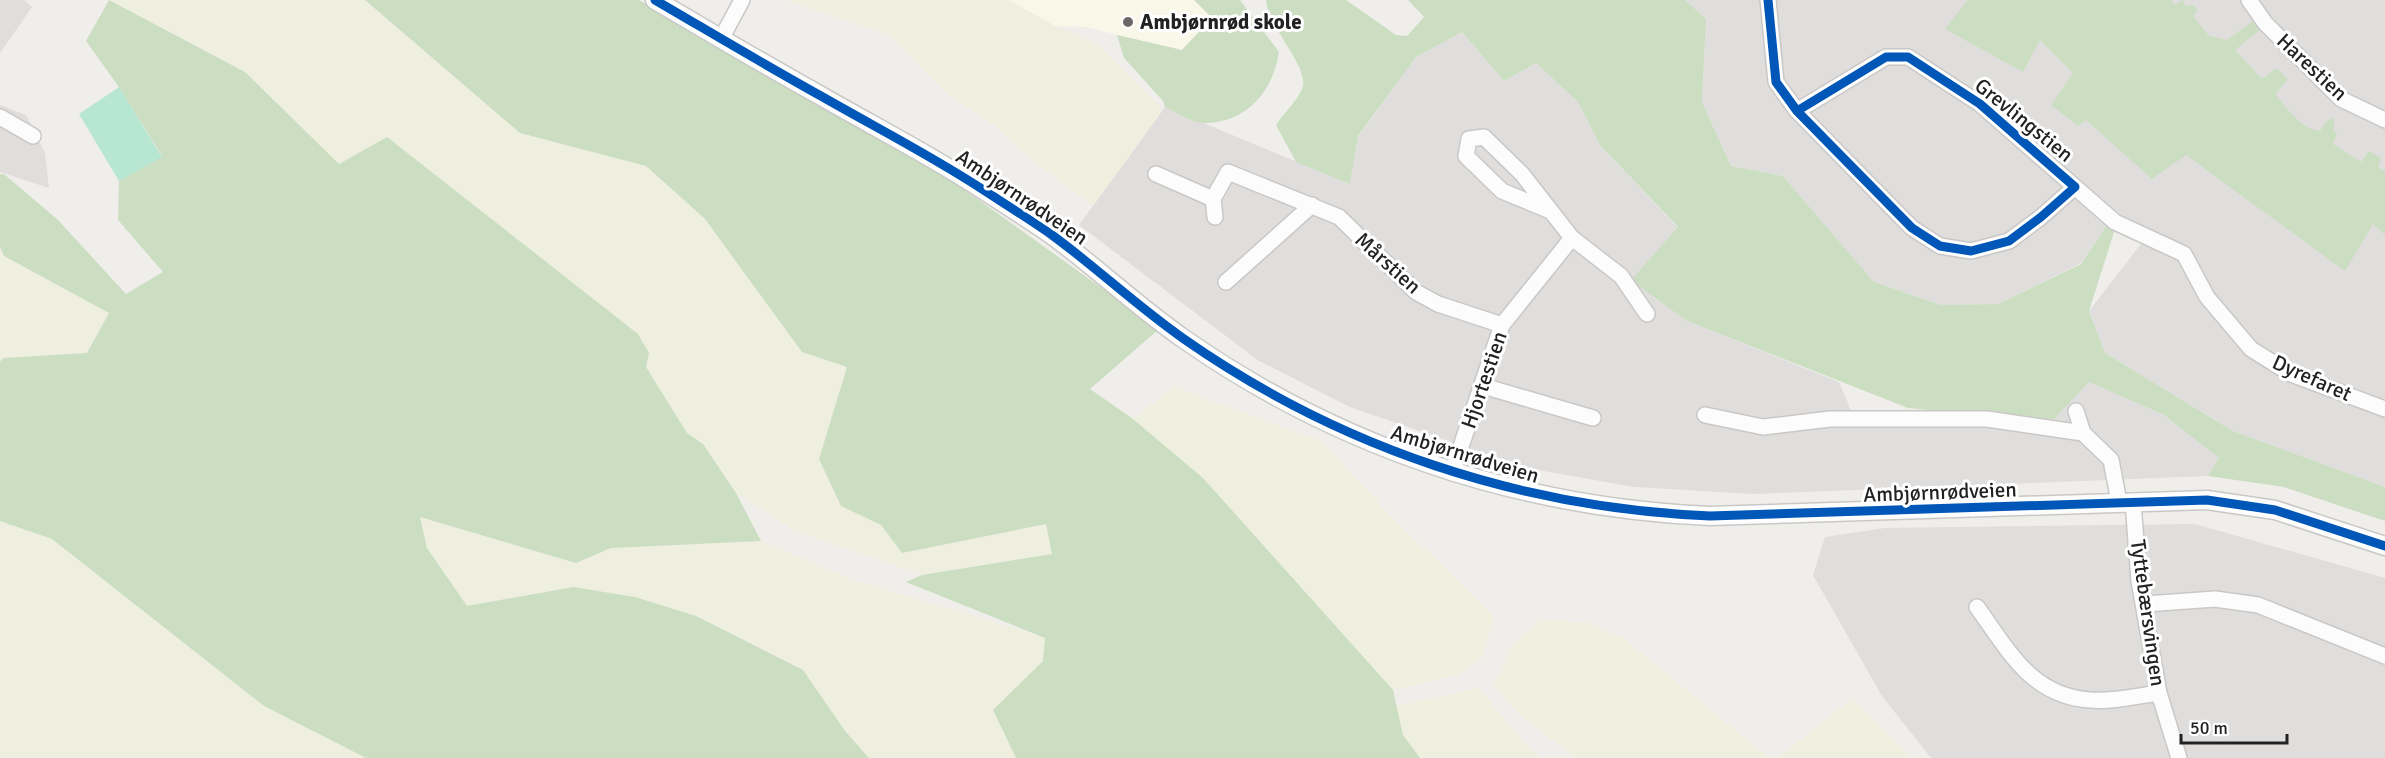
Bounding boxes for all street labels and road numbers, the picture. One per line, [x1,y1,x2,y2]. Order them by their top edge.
street label: Harestien [2271,28,2353,106]
street label: Grevlingstien [1969,72,2079,168]
street label: Ambjørnrødveien [951,143,1093,251]
street label: Mårstien [1350,227,1426,299]
street label: Hjortestien [1455,328,1513,432]
street label: Dyrefaret [2268,349,2356,407]
street label: Ambjørnrødveien [1388,419,1542,489]
street label: Ambjørnrødveien [1863,476,2017,508]
street label: Tyttebærsvingen [2125,538,2171,688]

